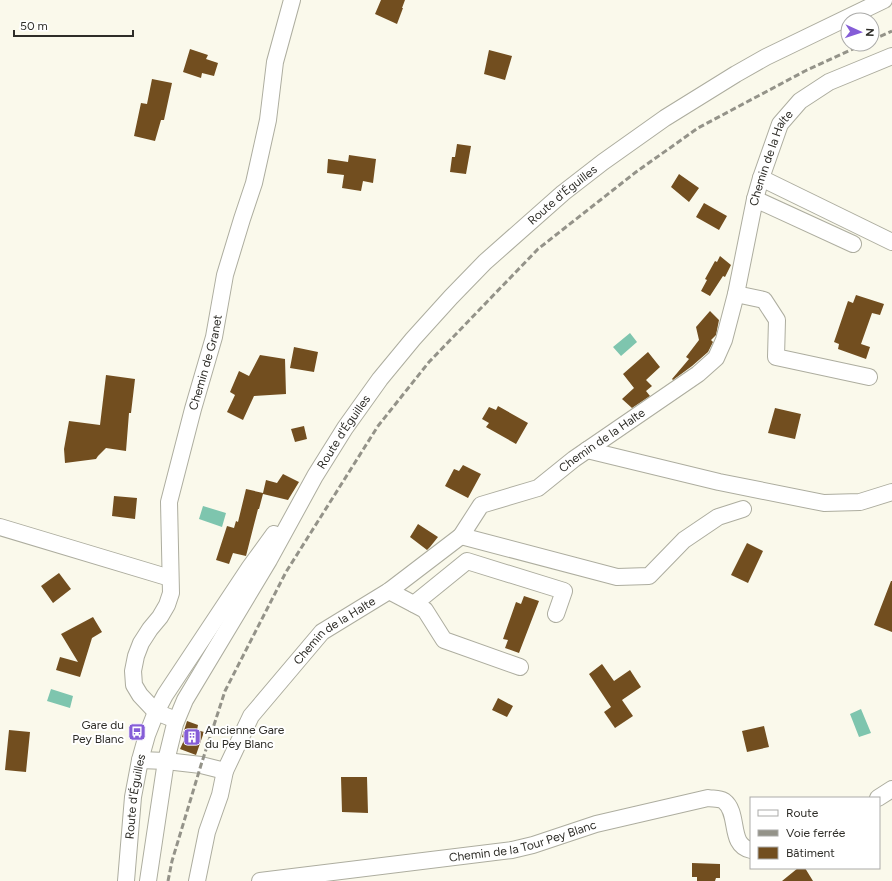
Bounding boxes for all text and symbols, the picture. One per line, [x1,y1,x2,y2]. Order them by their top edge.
scale bar [14,12,133,38]
north arrow [840,12,880,52]
text: 50 m [20,19,48,33]
text: N [863,28,876,37]
street label: Chemin de la Halte [747,107,796,207]
street label: Route d'Éguilles [525,162,600,228]
street label: Chemin de Granet [186,313,225,412]
street label: Route d'Éguilles [314,392,374,472]
street label: Chemin de la Halte [556,405,648,475]
street label: Chemin de la Halte [291,594,378,667]
place label: Gare du Pey Blanc [72,718,125,746]
bus stop icon: Gare du Pey Blanc [127,722,147,742]
place label: Ancienne Gare du Pey Blanc [205,723,285,751]
building icon: Ancienne Gare du Pey Blanc [182,727,202,747]
street label: Route d'Éguilles [123,752,148,840]
legend [750,797,880,869]
text: Route [786,806,819,820]
street label: Chemin de la Tour Pey Blanc [448,817,598,865]
text: Voie ferrée [786,826,846,840]
text: Bâtiment [786,846,835,860]

